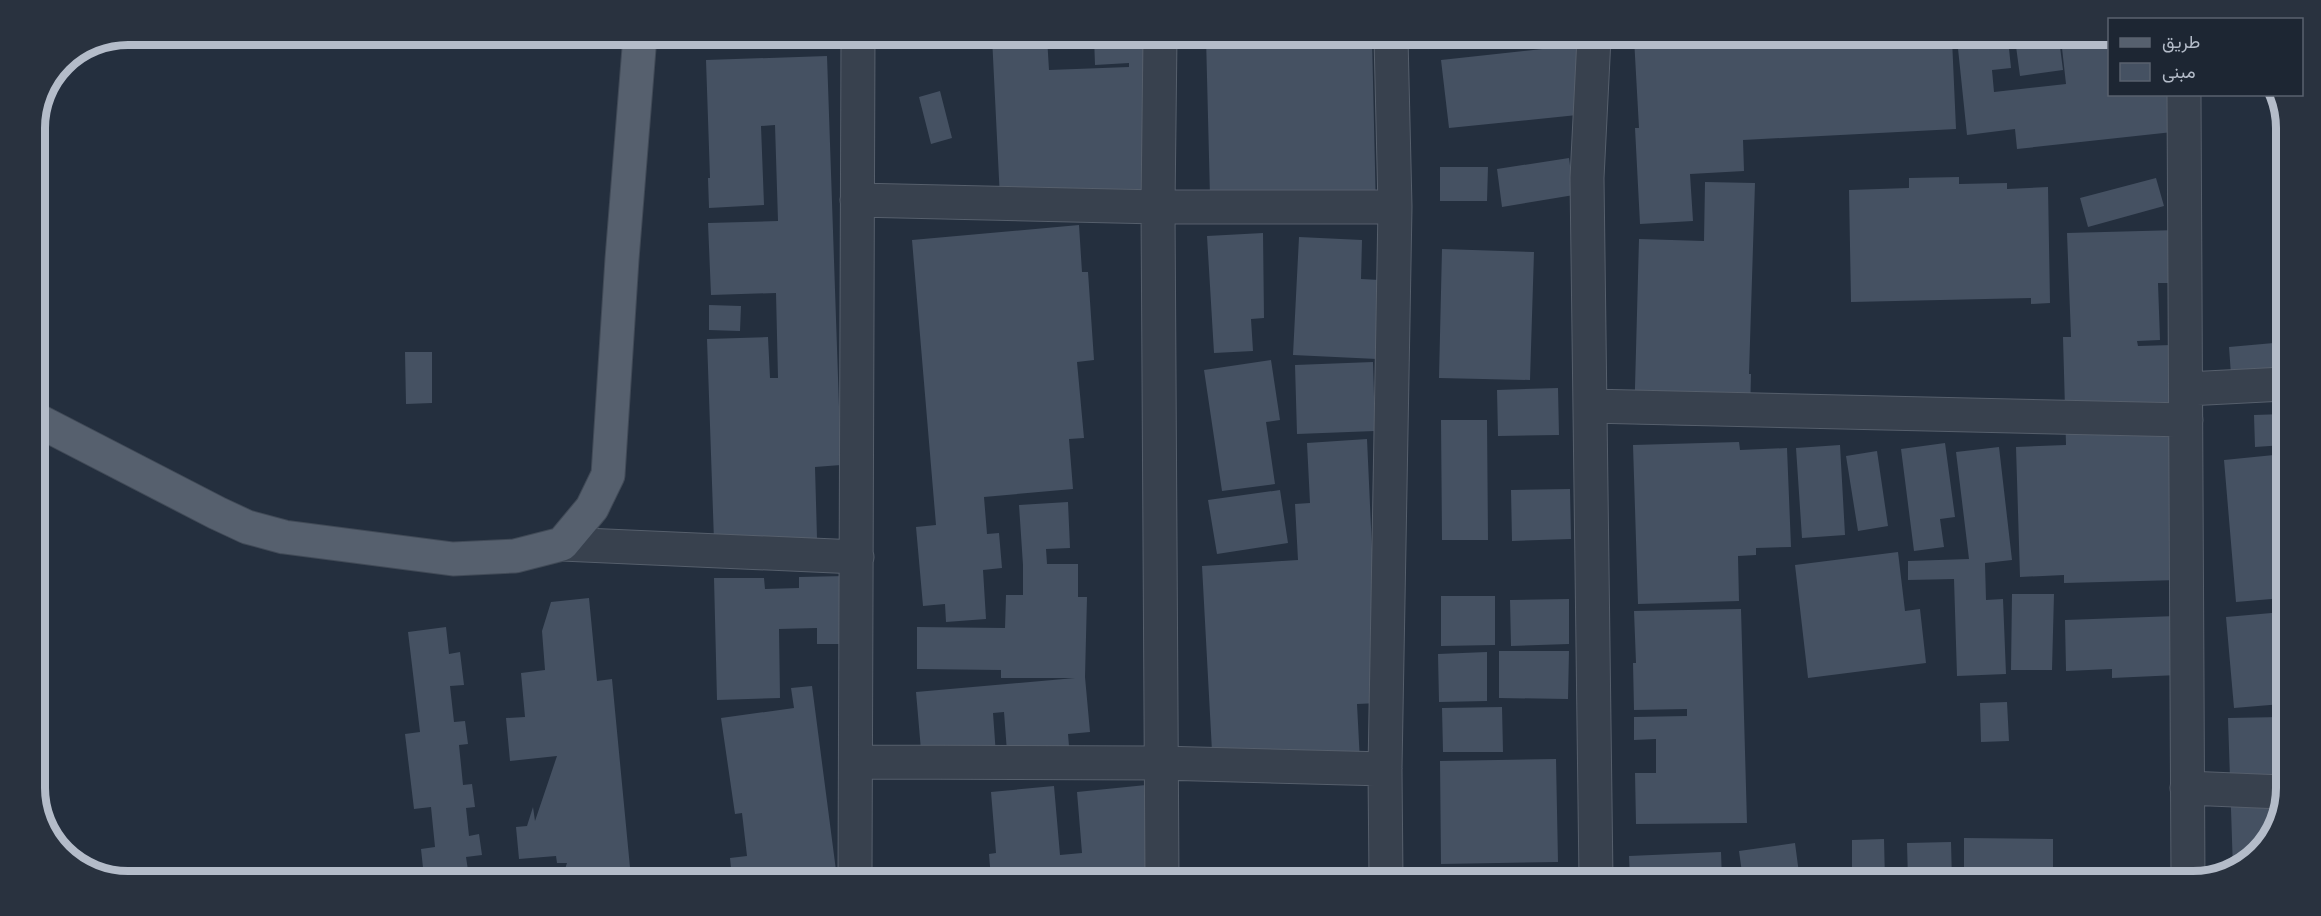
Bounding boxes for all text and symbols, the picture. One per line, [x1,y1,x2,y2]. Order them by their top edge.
legend [2108,18,2303,96]
text: طريق [2162,34,2200,53]
text: مبنى [2162,64,2196,83]

